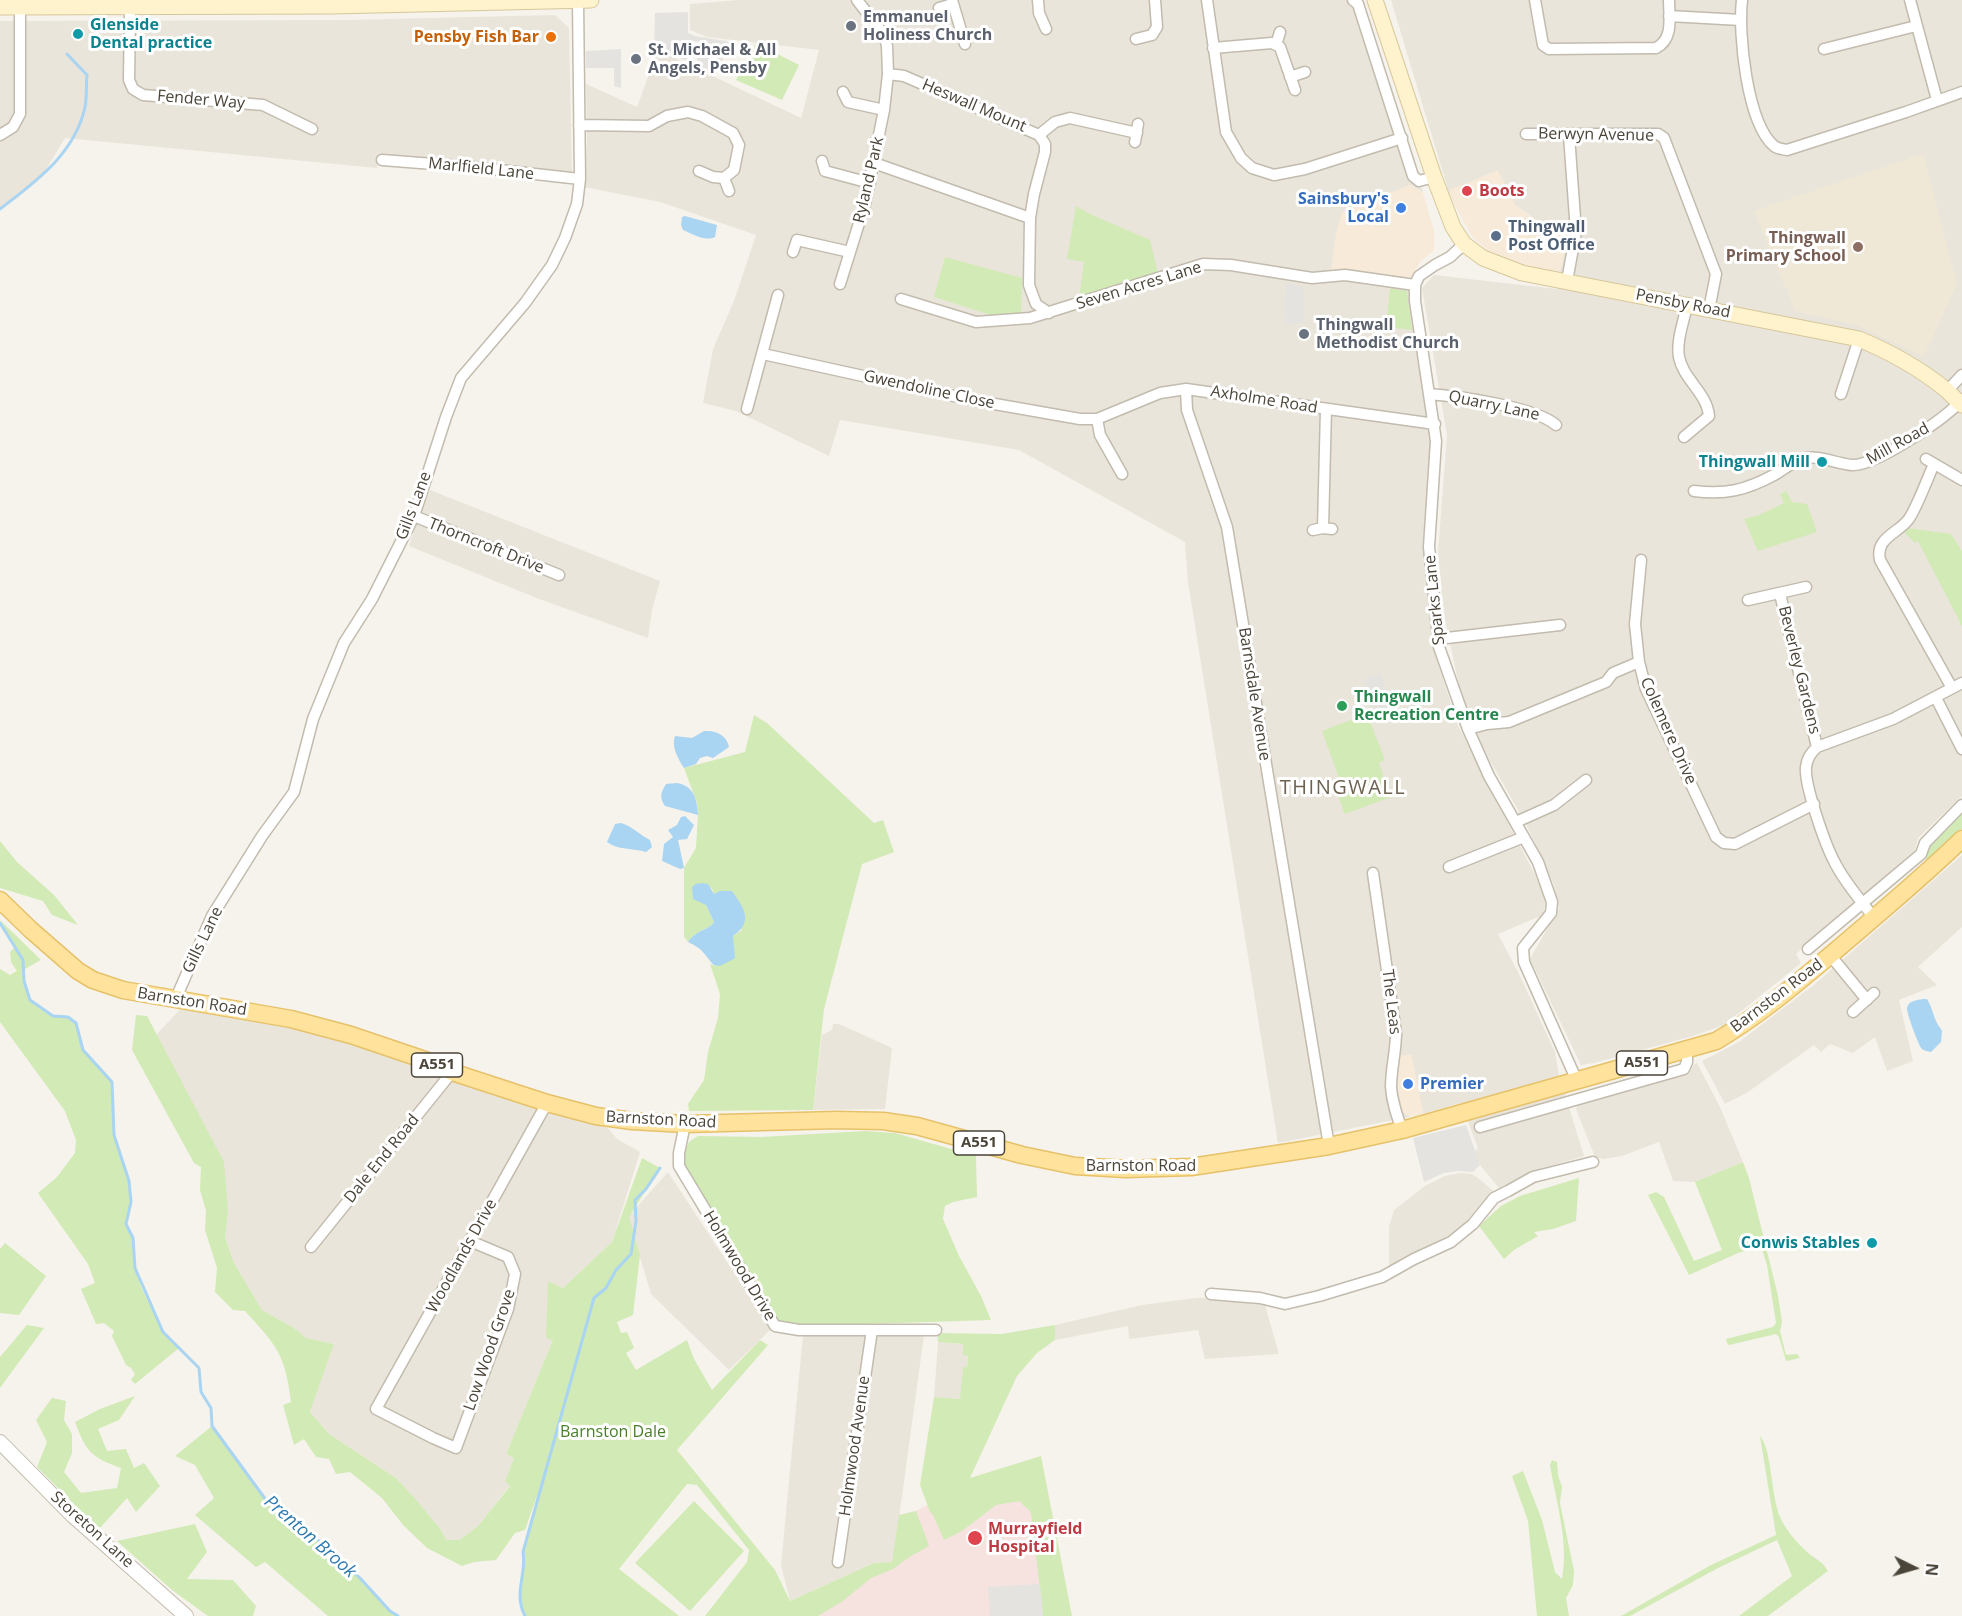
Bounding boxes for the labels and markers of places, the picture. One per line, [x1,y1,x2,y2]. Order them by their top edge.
place label: Emmanuel Holiness Church [863,7,992,45]
place label: Glenside Dental practice [90,15,212,53]
marker: Emmanuel Holiness Church [844,19,858,33]
marker: Glenside Dental practice [71,27,85,41]
place label: Pensby Fish Bar [414,27,539,47]
marker: Pensby Fish Bar [544,30,558,44]
place label: St. Michael & All Angels, Pensby [648,40,776,78]
marker: St. Michael & All Angels, Pensby [629,52,643,66]
place label: Boots [1479,181,1524,201]
marker: Boots [1460,184,1474,198]
place label: Sainsbury's Local [1298,189,1389,227]
marker: Sainsbury's Local [1394,201,1408,215]
place label: Thingwall Post Office [1508,217,1595,255]
place label: Thingwall Primary School [1726,228,1846,266]
marker: Thingwall Post Office [1489,229,1503,243]
marker: Thingwall Primary School [1851,240,1865,254]
place label: Thingwall Methodist Church [1316,315,1459,353]
marker: Thingwall Methodist Church [1297,327,1311,341]
place label: Thingwall Mill [1699,452,1810,472]
marker: Thingwall Mill [1815,455,1829,469]
place label: Thingwall Recreation Centre [1354,687,1499,725]
marker: Thingwall Recreation Centre [1335,699,1349,713]
place label: Premier [1420,1074,1484,1094]
marker: Premier [1401,1077,1415,1091]
place label: Conwis Stables [1741,1233,1860,1253]
marker: Conwis Stables [1865,1236,1879,1250]
place label: Murrayfield Hospital [988,1519,1082,1557]
marker: Murrayfield Hospital [966,1529,984,1547]

